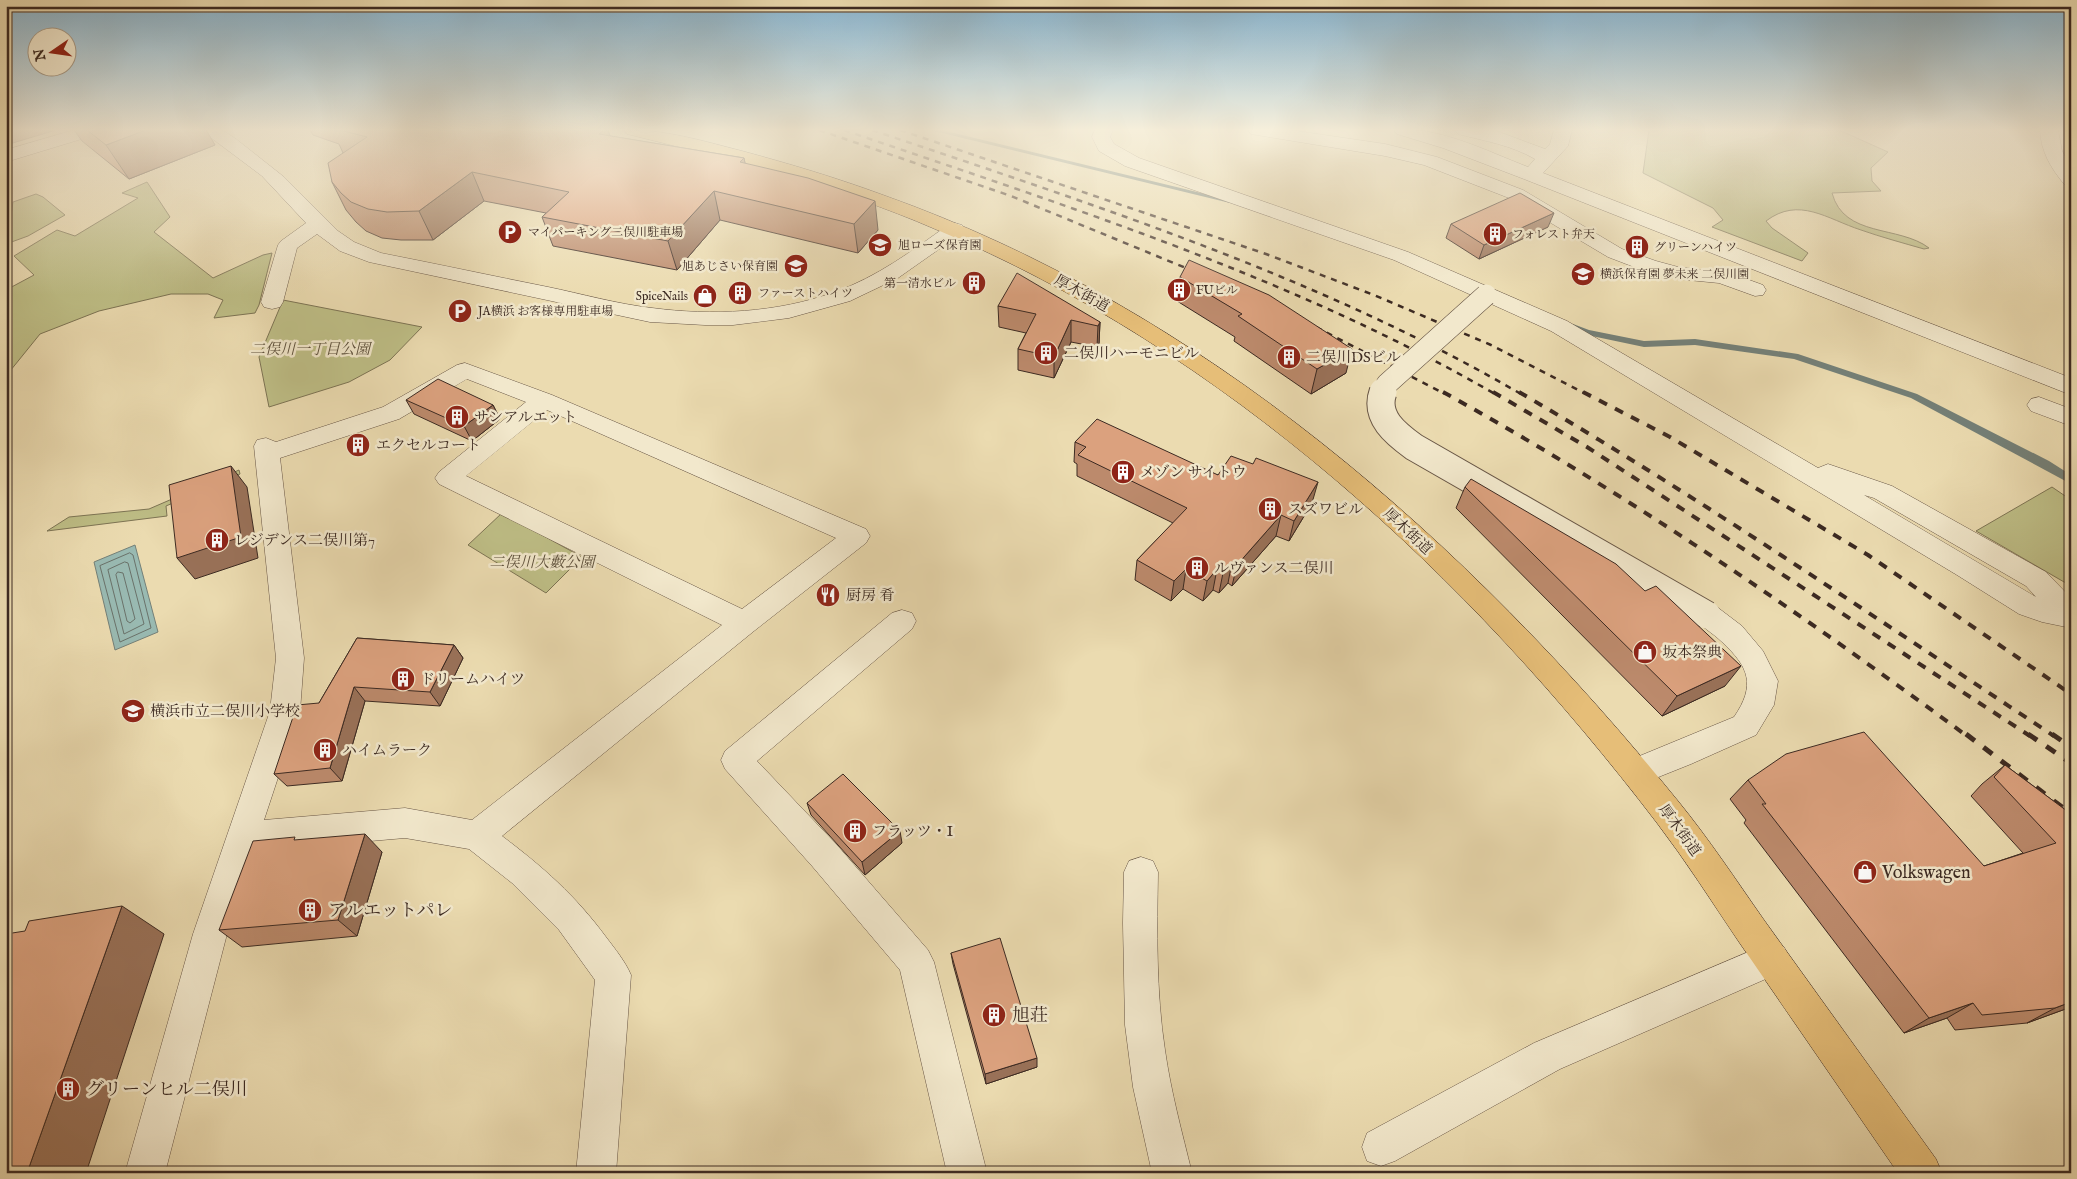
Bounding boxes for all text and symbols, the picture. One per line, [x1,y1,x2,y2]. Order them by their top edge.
north arrow [28,28,78,78]
text: N [30,47,51,64]
parking icon: マイパーキング二俣川駐車場 [497,219,523,245]
building icon: フォレスト弁天 [1482,221,1508,247]
place label: マイパーキング二俣川駐車場 [528,225,683,240]
place label: フォレスト弁天 [1512,227,1595,242]
school or university icon: 旭ローズ保育園 [867,232,893,258]
building icon: グリーンハイツ [1624,234,1650,260]
place label: 旭ローズ保育園 [898,238,981,253]
place label: グリーンハイツ [1654,240,1737,255]
school or university icon: 旭あじさい保育園 [783,253,809,279]
place label: 旭あじさい保育園 [682,259,778,274]
school or university icon: 横浜保育園 夢未来 二俣川園 [1570,261,1596,287]
place label: 横浜保育園 夢未来 二俣川園 [1600,267,1749,282]
building icon: 第一清水ビル [961,270,987,296]
street label: 厚木街道 [1051,271,1113,316]
place label: 第一清水ビル [884,276,956,291]
building icon: FUビル [1166,277,1192,303]
building icon: ファーストハイツ [727,280,753,306]
shop icon: SpiceNails [692,283,718,309]
place label: FUビル [1196,283,1238,298]
place label: ファーストハイツ [758,286,853,301]
place label: SpiceNails [636,289,688,305]
parking icon: JA横浜 お客様専用駐車場 [447,298,473,324]
place label: JA横浜 お客様専用駐車場 [476,304,613,320]
park label: 二俣川一丁目公園 [250,340,373,359]
building icon: 二俣川ハーモニビル [1033,340,1059,366]
place label: 二俣川ハーモニビル [1064,344,1199,363]
building icon: 二俣川DSビル [1276,344,1302,370]
place label: 二俣川DSビル [1306,348,1401,367]
building icon: サンアルエット [444,404,470,430]
place label: サンアルエット [474,408,577,427]
building icon: エクセルコート [345,432,371,458]
place label: エクセルコート [376,436,481,455]
building icon: メゾン サイトウ [1110,459,1136,485]
place label: メゾン サイトウ [1140,463,1247,482]
building icon: スズワビル [1257,496,1283,522]
place label: スズワビル [1288,500,1363,519]
street label: 厚木街道 [1379,504,1436,559]
building icon: レジデンス二俣川第7 [204,527,230,553]
place label: レジデンス二俣川第7 [234,531,375,550]
park label: 二俣川大藪公園 [489,553,597,572]
building icon: ルヴァンス二俣川 [1184,555,1210,581]
place label: ルヴァンス二俣川 [1214,559,1333,578]
restaurant icon: 厨房 肴 [815,582,841,608]
place label: 厨房 肴 [846,586,894,605]
shop icon: 坂本祭典 [1632,639,1658,665]
place label: 坂本祭典 [1662,643,1722,662]
building icon: ドリームハイツ [390,666,416,692]
place label: ドリームハイツ [420,670,525,689]
school or university icon: 横浜市立二俣川小学校 [120,698,146,724]
place label: 横浜市立二俣川小学校 [150,702,300,721]
building icon: ハイムラーク [312,737,338,763]
place label: ハイムラーク [342,741,432,760]
street label: 厚木街道 [1654,800,1705,860]
building icon: フラッツ・I [842,818,868,844]
place label: フラッツ・I [872,822,954,841]
shop icon: Volkswagen [1852,859,1878,885]
place label: Volkswagen [1881,862,1971,885]
building icon: アルエットパレ [297,897,323,923]
place label: アルエットパレ [328,900,453,923]
building icon: 旭荘 [981,1002,1007,1028]
place label: 旭荘 [1012,1005,1048,1028]
building icon: グリーンヒル二俣川 [55,1076,81,1102]
place label: グリーンヒル二俣川 [86,1079,248,1102]

